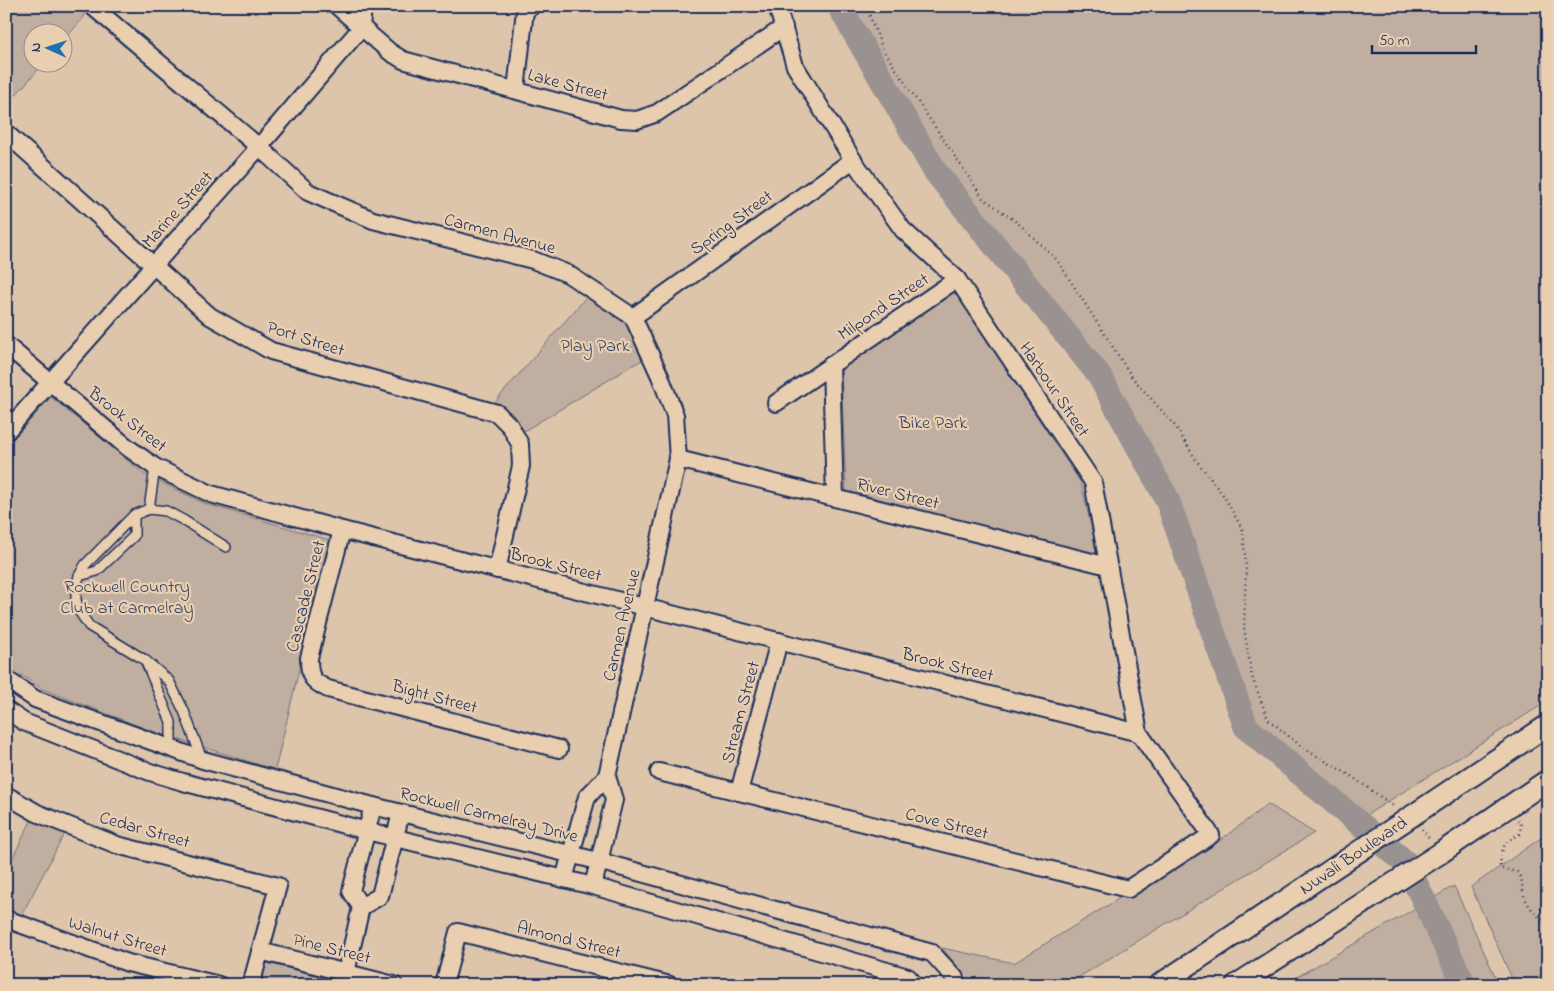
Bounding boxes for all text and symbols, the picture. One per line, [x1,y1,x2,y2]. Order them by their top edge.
north arrow [22,22,72,72]
scale bar [1372,22,1475,54]
text: 50 m [1379,30,1410,52]
text: N [26,42,47,53]
street label: Lake Street [524,63,611,109]
street label: Marine Street [137,166,220,255]
street label: Spring Street [685,185,780,263]
street label: Carmen Avenue [441,208,559,263]
street label: Milpond Street [833,267,935,348]
street label: Port Street [263,315,348,365]
park label: Play Park [560,334,630,360]
street label: Harbour Street [1012,337,1095,443]
street label: Brook Street [81,381,172,460]
park label: Bike Park [898,411,967,437]
street label: River Street [854,472,942,518]
street label: Cascade Street [280,538,333,655]
street label: Brook Street [506,542,604,590]
street label: Carmen Avenue [597,566,649,684]
park label: Rockwell Country Club at Carmelray [61,575,193,622]
street label: Brook Street [898,642,996,690]
street label: Stream Street [716,659,768,766]
street label: Bight Street [388,674,480,723]
street label: Rockwell Carmelray Drive [396,781,581,851]
street label: Cove Street [902,802,991,848]
street label: Cedar Street [96,806,193,856]
street label: Nuvali Boulevard [1295,811,1413,902]
street label: Walnut Street [65,911,170,965]
street label: Almond Street [514,915,623,966]
street label: Pine Street [290,928,373,972]

